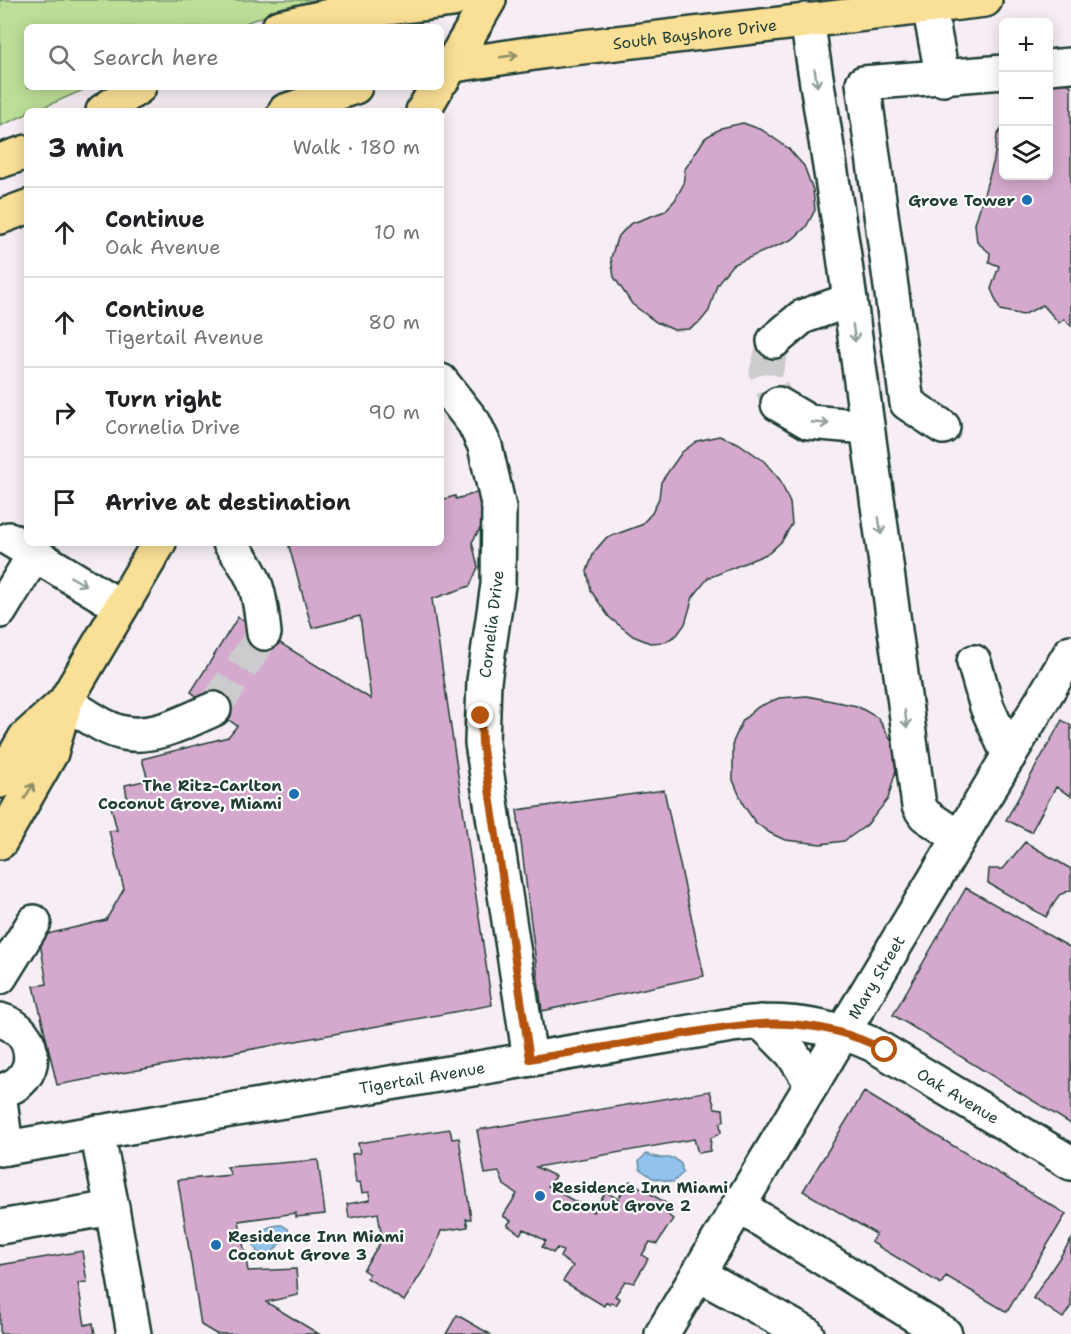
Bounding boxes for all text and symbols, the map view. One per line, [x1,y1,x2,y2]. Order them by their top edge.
street label: South Bayshore Drive [612,14,778,54]
map controls [999,18,1053,180]
button: + [999,18,1053,72]
search box [24,24,444,90]
icon: search [45,41,78,74]
text: Search here [93,43,219,72]
one-way arrow [499,51,518,62]
one-way arrow [810,67,821,87]
button: − [999,72,1053,126]
button: layers [999,126,1053,180]
text: 3 min [48,130,124,165]
text: Walk · 180 m [293,134,420,160]
place label: Grove Tower [908,190,1015,211]
marker: Grove Tower [1020,193,1034,207]
text: Continue [105,205,205,234]
icon: ahead [48,216,81,249]
text: 10 m [374,219,420,245]
text: Oak Avenue [105,234,221,260]
text: Continue [105,295,205,324]
icon: ahead [48,306,81,339]
text: 80 m [368,309,420,335]
one-way arrow [849,323,860,342]
text: Tigertail Avenue [105,324,264,350]
text: Turn right [105,385,222,414]
icon: right [48,396,81,429]
text: 90 m [368,399,420,425]
text: Cornelia Drive [105,414,240,440]
one-way arrow [810,418,830,429]
icon: arrive [48,486,81,519]
text: Arrive at destination [105,488,351,517]
one-way arrow [875,516,886,536]
street label: Cornelia Drive [474,569,509,679]
one-way arrow [68,576,86,587]
route end [467,702,493,728]
one-way arrow [901,709,912,729]
place label: The Ritz-Carlton Coconut Grove, Miami [98,775,282,814]
one-way arrow [23,783,35,800]
marker: The Ritz-Carlton Coconut Grove, Miami [287,787,301,801]
street label: Mary Street [843,932,910,1023]
route start [871,1036,897,1062]
street label: Tigertail Avenue [358,1057,487,1099]
street label: Oak Avenue [913,1063,1003,1129]
place label: Residence Inn Miami Coconut Grove 2 [552,1177,728,1216]
marker: Residence Inn Miami Coconut Grove 2 [533,1189,547,1203]
place label: Residence Inn Miami Coconut Grove 3 [228,1226,404,1265]
marker: Residence Inn Miami Coconut Grove 3 [209,1238,223,1252]

